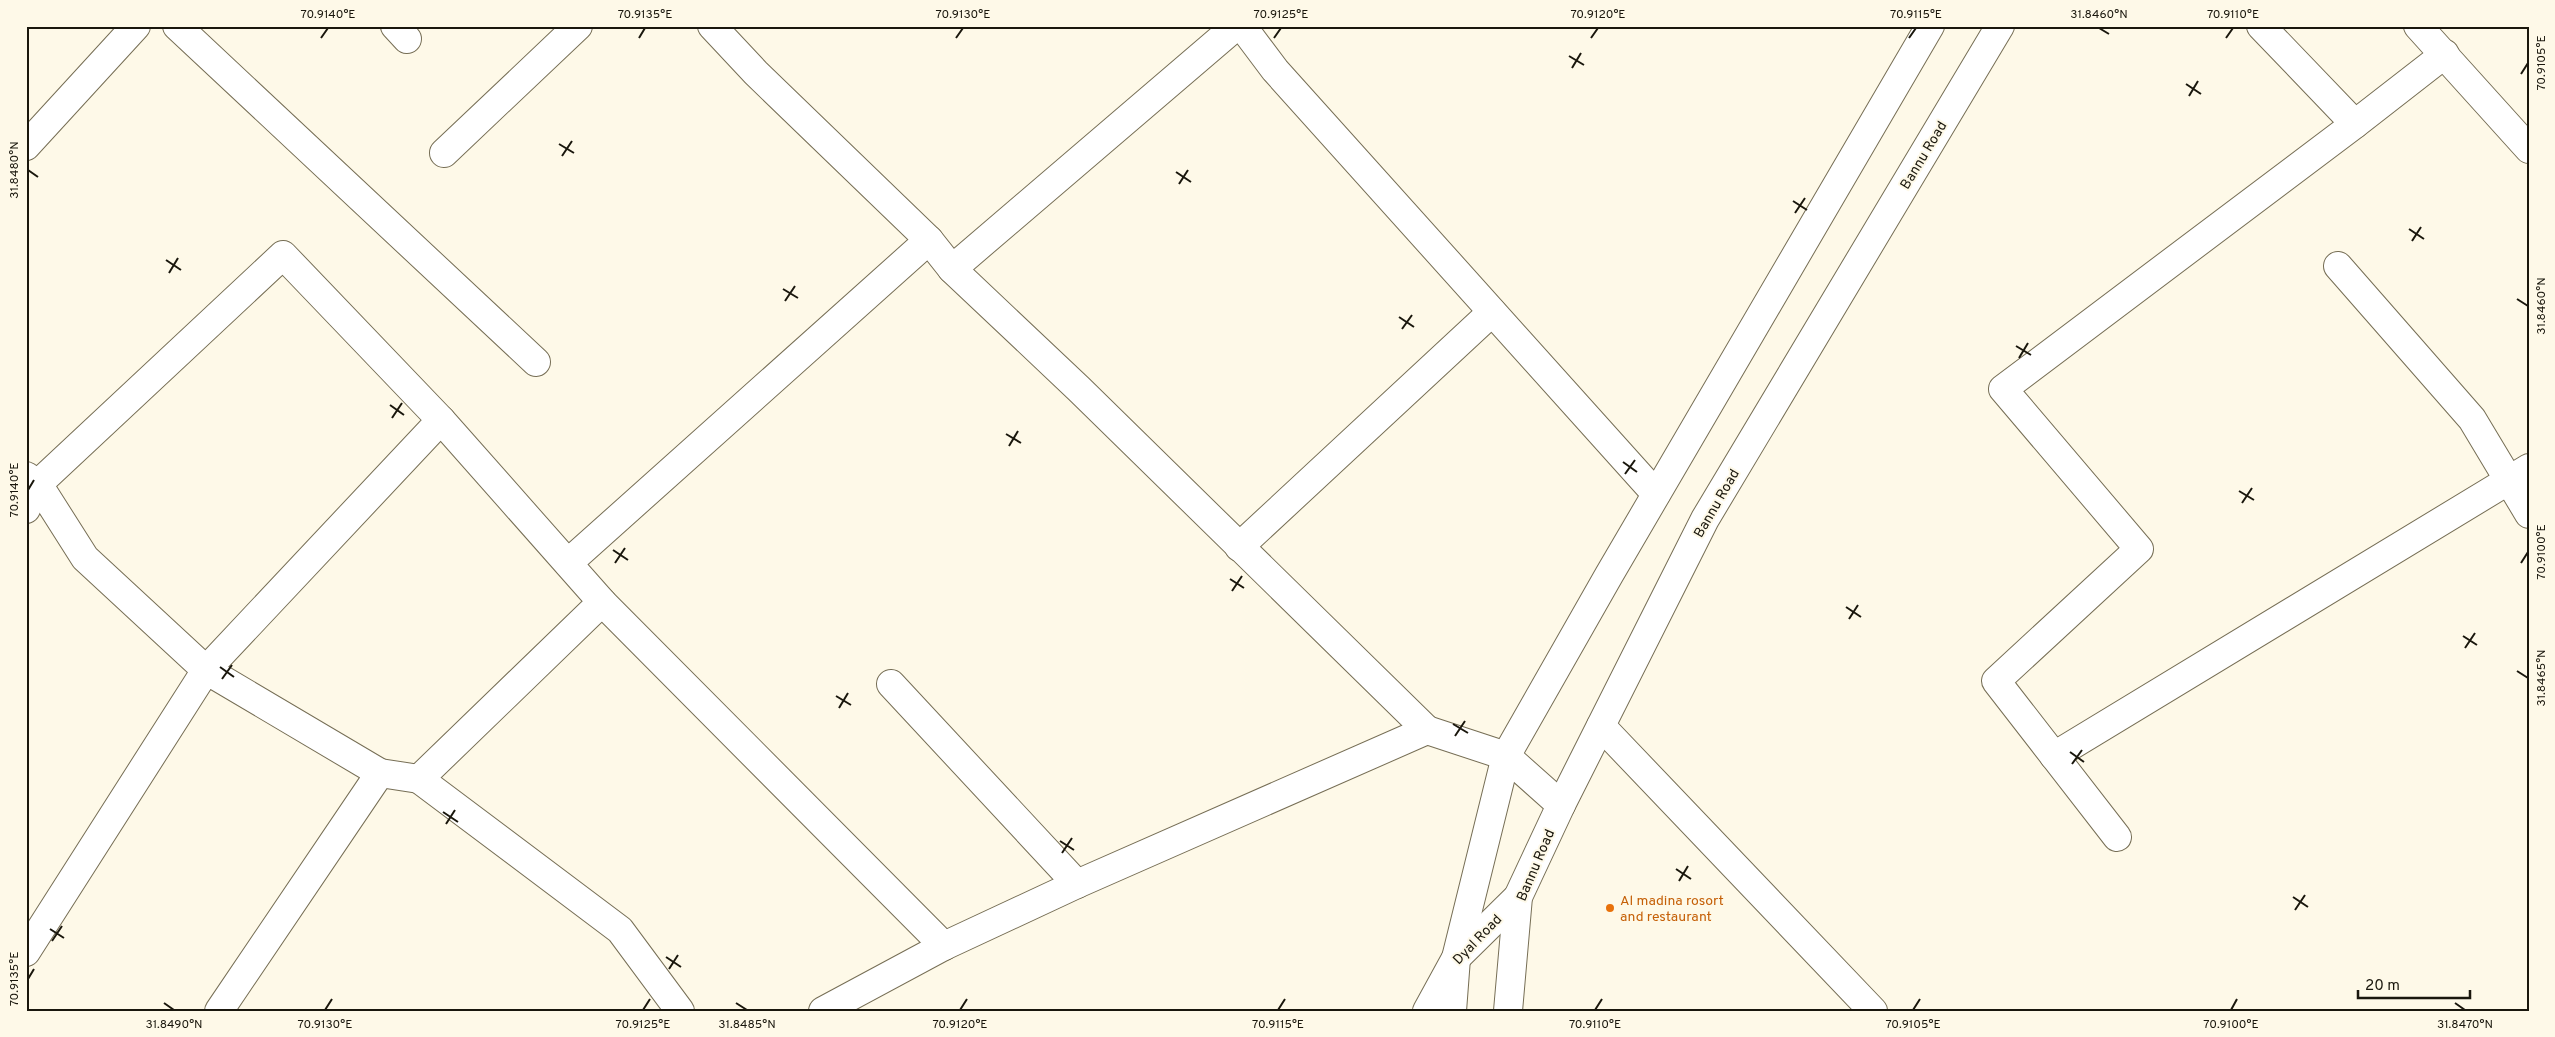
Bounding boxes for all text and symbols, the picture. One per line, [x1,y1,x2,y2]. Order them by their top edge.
text: 70.9140°E [301,7,355,23]
text: 70.9135°E [618,7,672,23]
text: 70.9130°E [936,7,990,23]
text: 70.9125°E [1254,7,1308,23]
text: 70.9120°E [1570,7,1626,23]
text: 70.9115°E [1890,7,1942,23]
text: 31.8460°N [2070,7,2128,23]
text: 70.9110°E [2207,7,2259,23]
text: 70.9105°E [2534,35,2550,91]
street label: Bannu Road [1897,119,1951,193]
text: 31.8480°N [7,141,23,199]
text: 31.8460°N [2534,277,2550,335]
text: 70.9140°E [7,463,23,517]
street label: Bannu Road [1691,466,1744,541]
text: 70.9100°E [2534,524,2550,580]
text: 31.8465°N [2534,649,2550,707]
street label: Bannu Road [1514,827,1559,904]
place label: Al madina rosort and restaurant [1620,893,1724,926]
marker: Al madina rosort and restaurant [1604,902,1616,914]
street label: Dyal Road [1450,911,1506,969]
text: 70.9135°E [7,952,23,1006]
scale bar [2358,967,2470,999]
text: 20 m [2365,977,2400,996]
text: 31.8490°N [145,1017,203,1033]
text: 70.9130°E [298,1017,352,1033]
text: 70.9125°E [616,1017,670,1033]
text: 31.8485°N [718,1017,776,1033]
text: 70.9120°E [932,1017,988,1033]
text: 70.9115°E [1252,1017,1304,1033]
text: 70.9110°E [1569,1017,1621,1033]
text: 70.9105°E [1885,1017,1941,1033]
text: 70.9100°E [2203,1017,2259,1033]
text: 31.8470°N [2437,1017,2493,1033]

